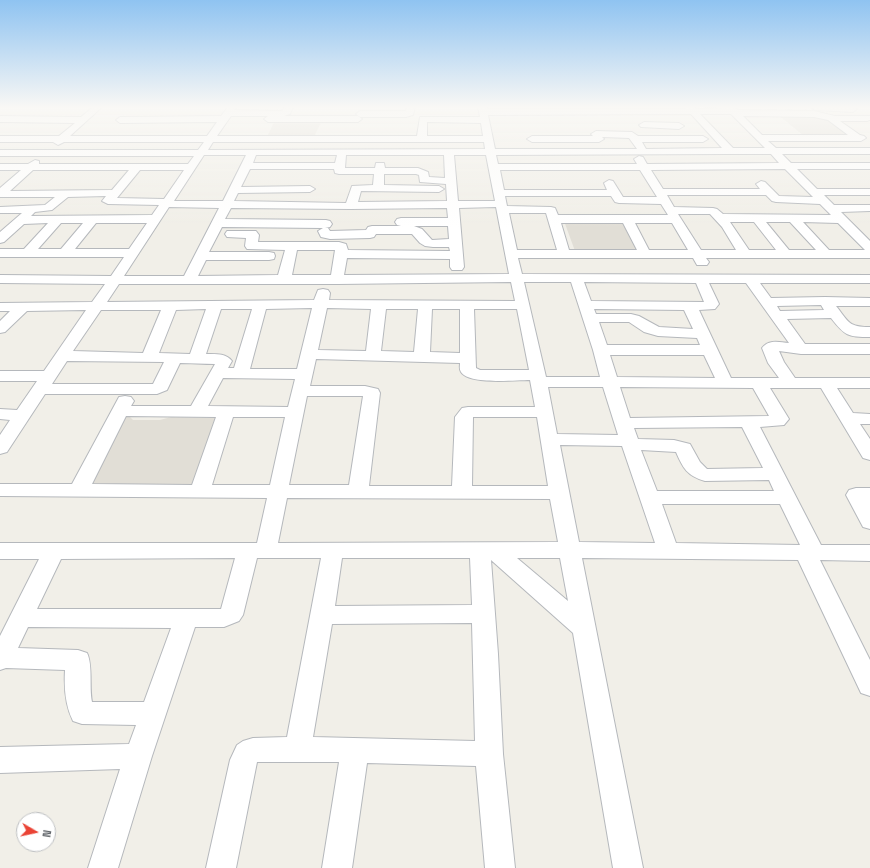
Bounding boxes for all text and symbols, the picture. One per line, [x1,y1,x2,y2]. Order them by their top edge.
north arrow [16,812,56,852]
text: N [39,829,54,838]

